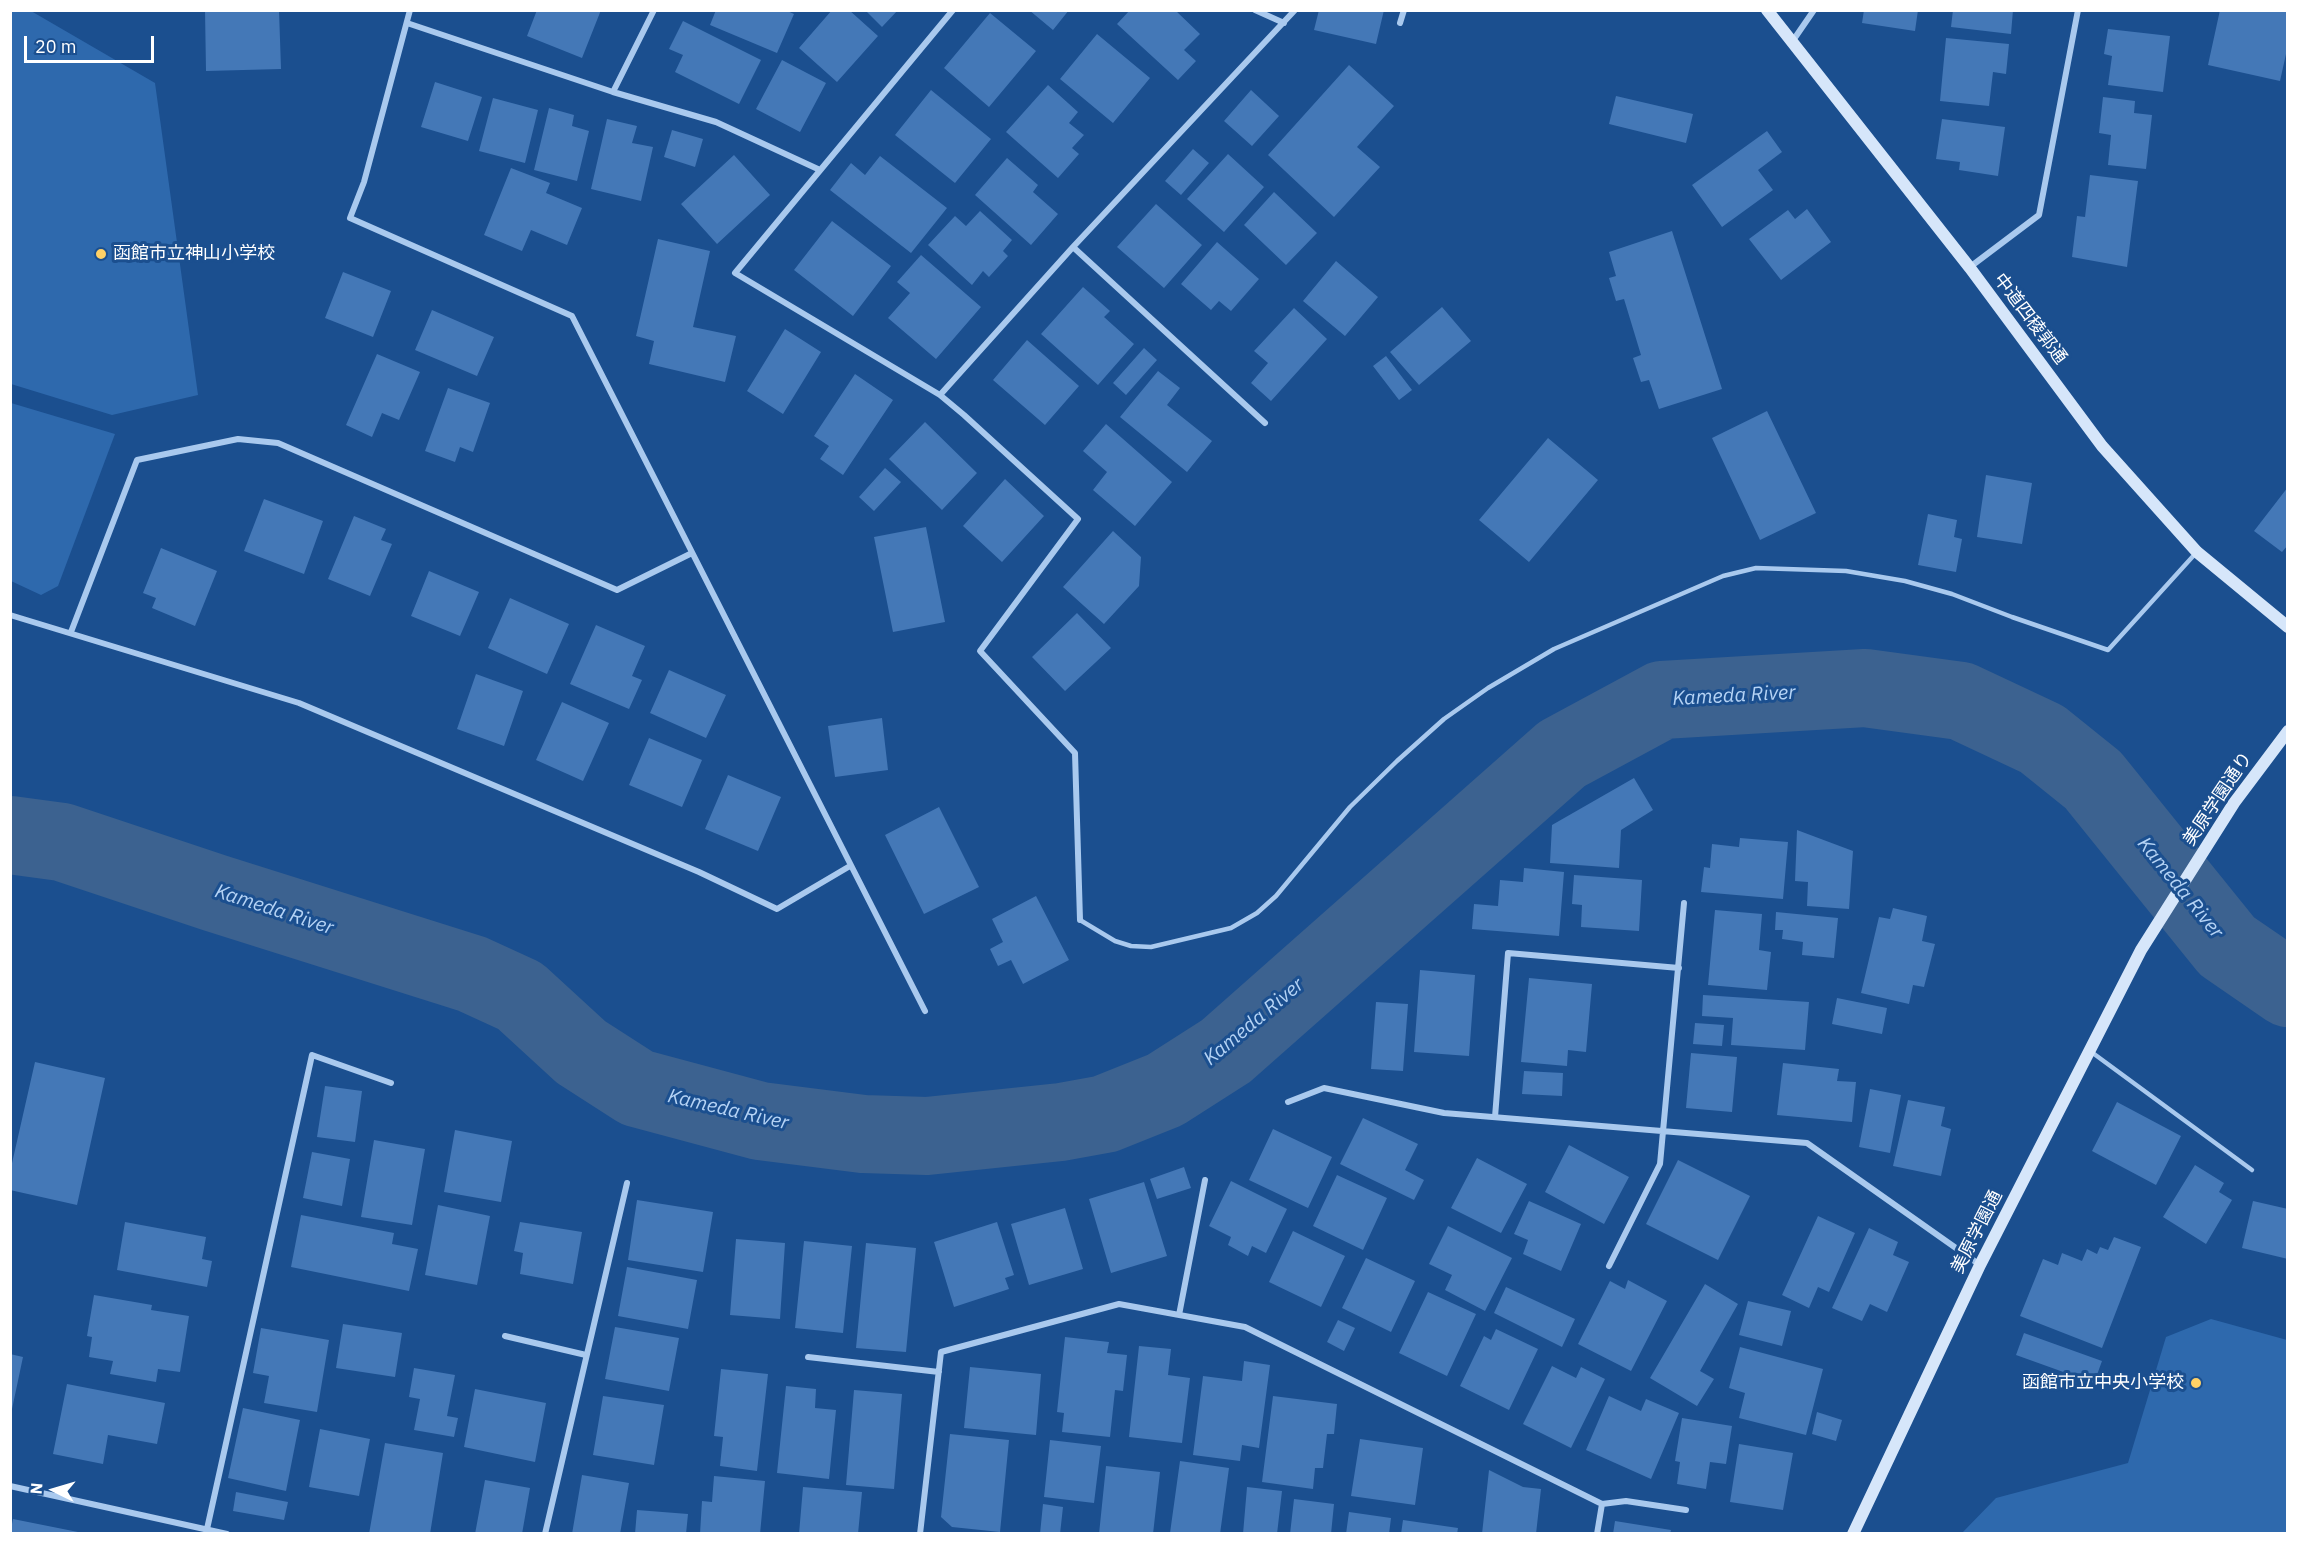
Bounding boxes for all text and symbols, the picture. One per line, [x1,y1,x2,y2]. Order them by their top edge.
scale bar [27,24,158,62]
text: 20 m [35,35,77,58]
place label: 函館市立神山小学校 [113,243,275,265]
marker: 函館市立神山小学校 [94,247,108,261]
street label: 中道四稜郭通 [1989,269,2071,369]
water label: Kameda River [1672,681,1796,711]
street label: 美原学園通り [2179,748,2257,850]
water label: Kameda River [2132,833,2228,943]
water label: Kameda River [212,880,336,940]
water label: Kameda River [1199,973,1309,1071]
water label: Kameda River [665,1084,791,1136]
street label: 美原学園通 [1947,1187,2007,1277]
place label: 函館市立中央小学校 [2022,1372,2184,1394]
marker: 函館市立中央小学校 [2189,1376,2203,1390]
north arrow [24,1460,84,1520]
text: N [26,1482,47,1495]

